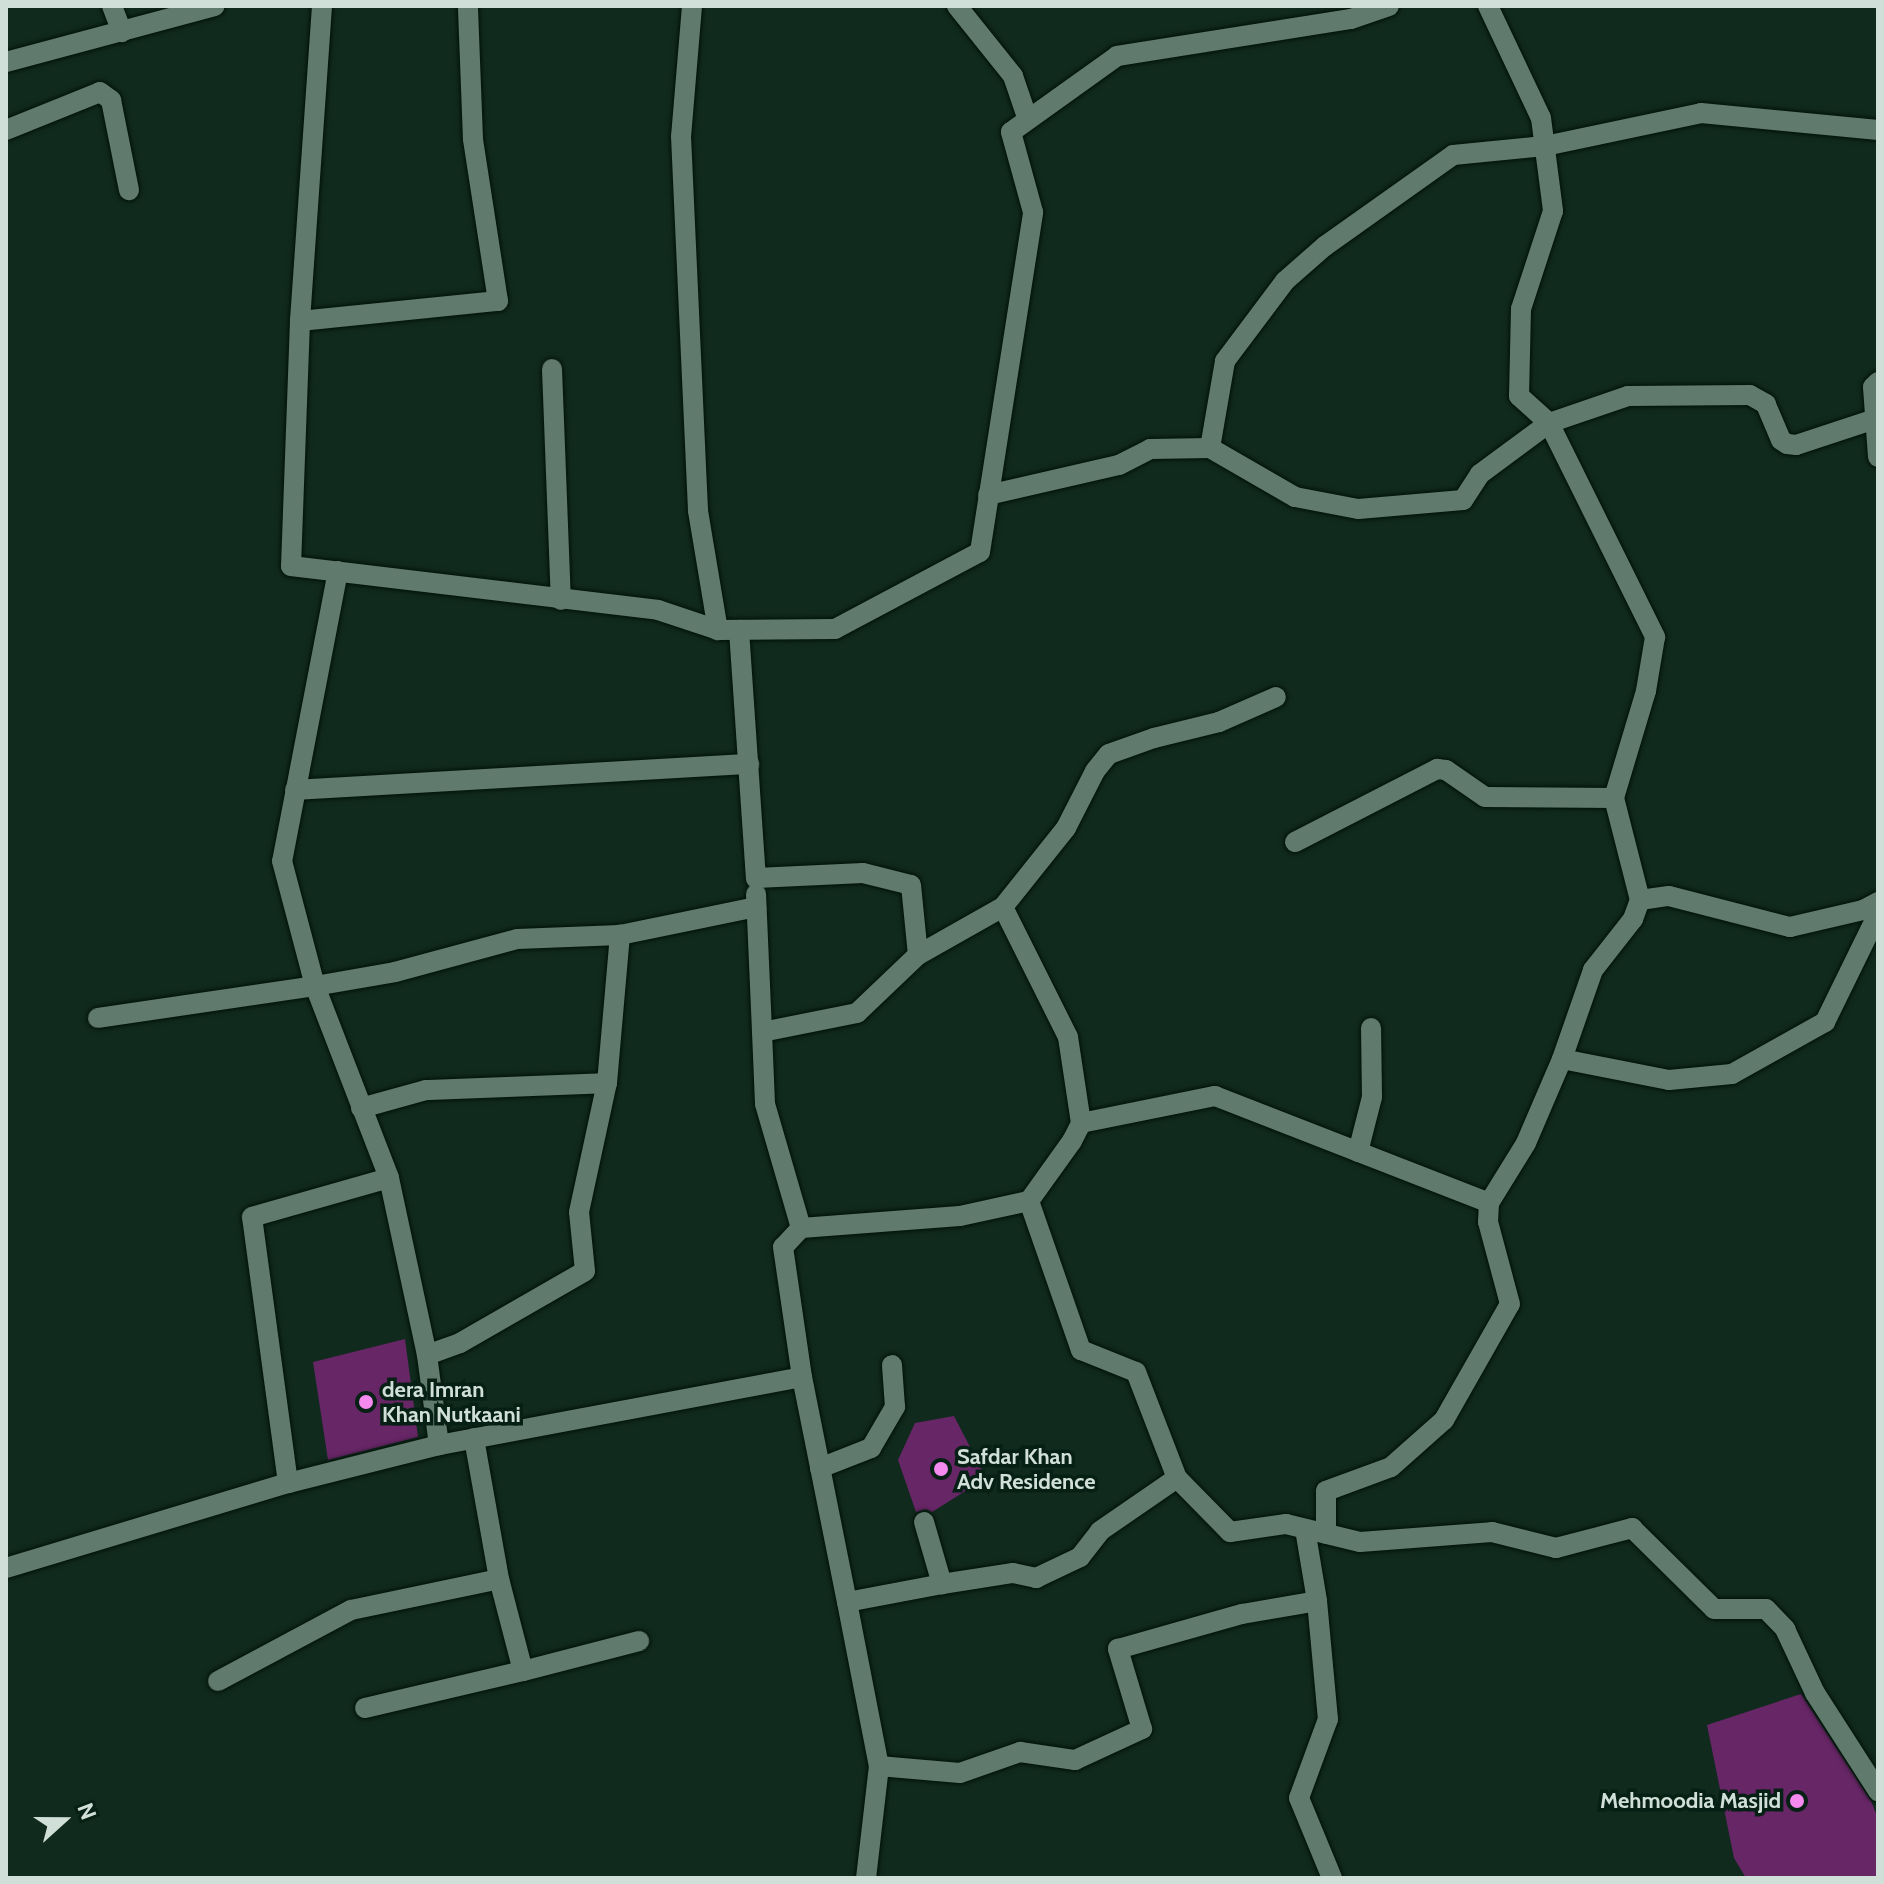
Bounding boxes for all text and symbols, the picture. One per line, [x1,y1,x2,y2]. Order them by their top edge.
place label: dera Imran Khan Nutkaani [382,1376,521,1428]
marker: dera Imran Khan Nutkaani [357,1393,375,1411]
place label: Safdar Khan Adv Residence [957,1443,1095,1494]
marker: Safdar Khan Adv Residence [932,1460,950,1478]
north arrow [24,1780,104,1860]
place label: Mehmoodia Masjid [1600,1788,1781,1814]
marker: Mehmoodia Masjid [1788,1792,1806,1810]
text: N [71,1799,102,1823]

